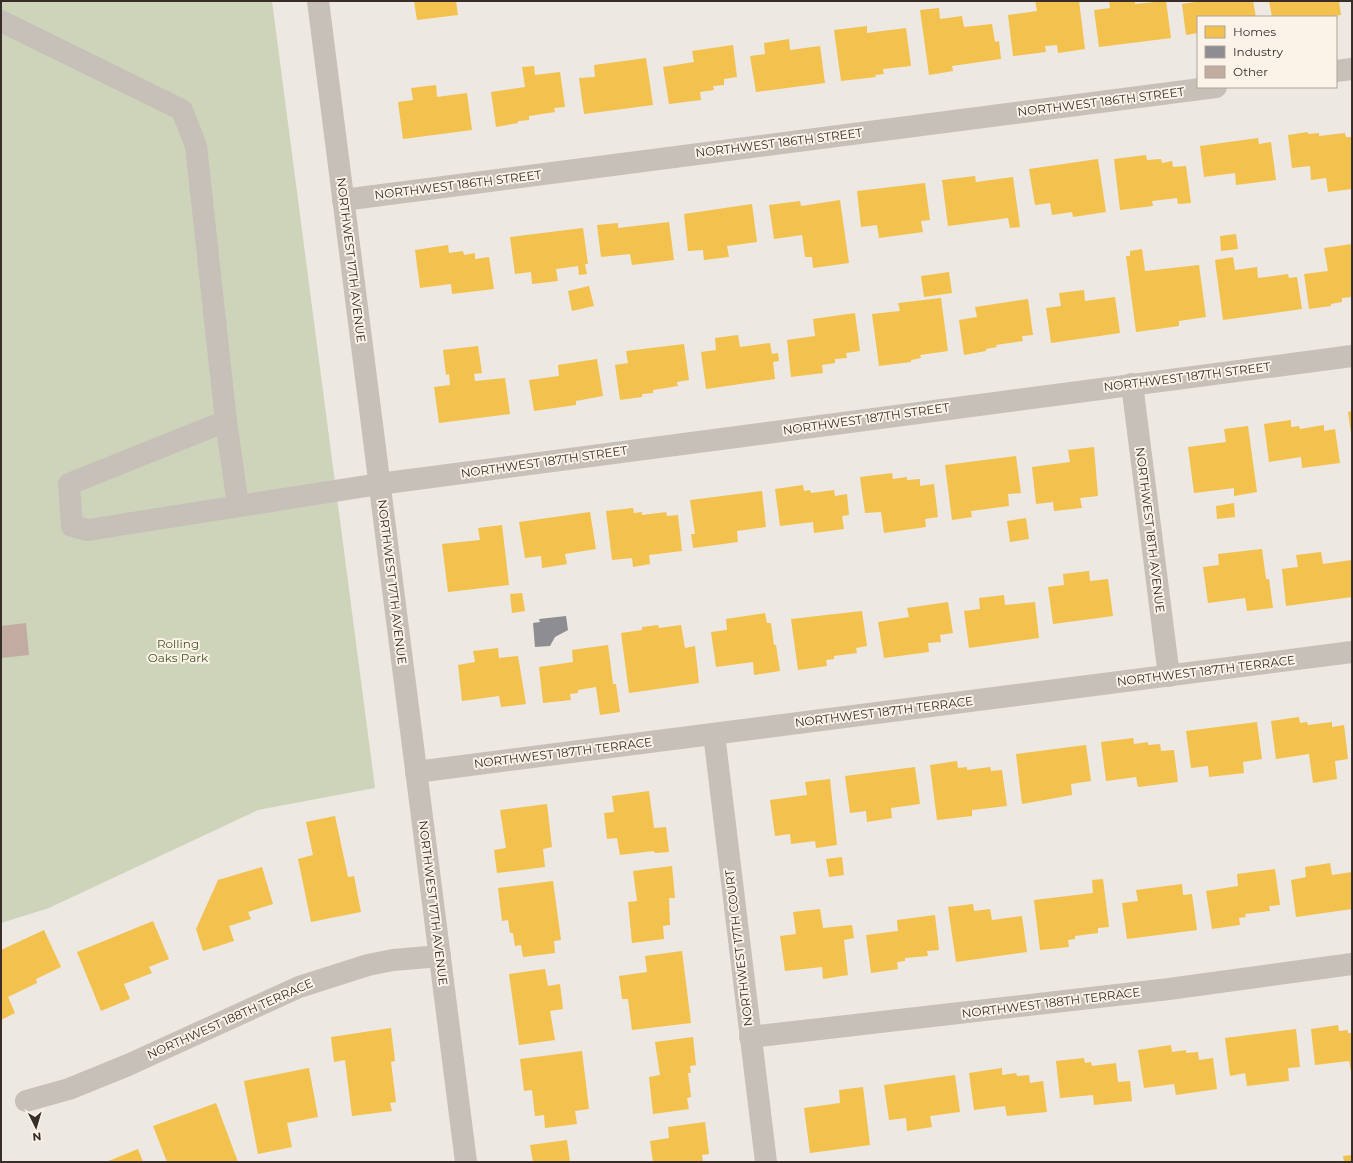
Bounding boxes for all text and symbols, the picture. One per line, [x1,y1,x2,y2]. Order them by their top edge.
legend [1197,16,1337,88]
text: Homes [1233,24,1276,39]
text: Industry [1233,44,1283,59]
text: Other [1233,64,1268,79]
street label: NORTHWEST 186TH STREET [1017,84,1185,119]
street label: NORTHWEST 186TH STREET [695,125,863,160]
street label: NORTHWEST 186TH STREET [374,167,542,202]
street label: NORTHWEST 17TH AVENUE [334,177,369,343]
street label: NORTHWEST 187TH STREET [1103,359,1271,394]
street label: NORTHWEST 187TH STREET [782,399,950,438]
street label: NORTHWEST 187TH STREET [460,442,628,481]
street label: NORTHWEST 18TH AVENUE [1133,446,1168,614]
street label: NORTHWEST 17TH AVENUE [375,499,410,665]
park label: Rolling Oaks Park [148,636,209,665]
street label: NORTHWEST 187TH TERRACE [1116,652,1296,689]
street label: NORTHWEST 187TH TERRACE [794,693,974,730]
street label: NORTHWEST 187TH TERRACE [473,734,653,771]
street label: NORTHWEST 17TH AVENUE [416,820,451,986]
street label: NORTHWEST 17TH COURT [721,869,756,1027]
street label: NORTHWEST 188TH TERRACE [145,975,315,1062]
street label: NORTHWEST 188TH TERRACE [961,984,1141,1021]
north arrow [16,1107,56,1147]
text: N [32,1130,42,1144]

